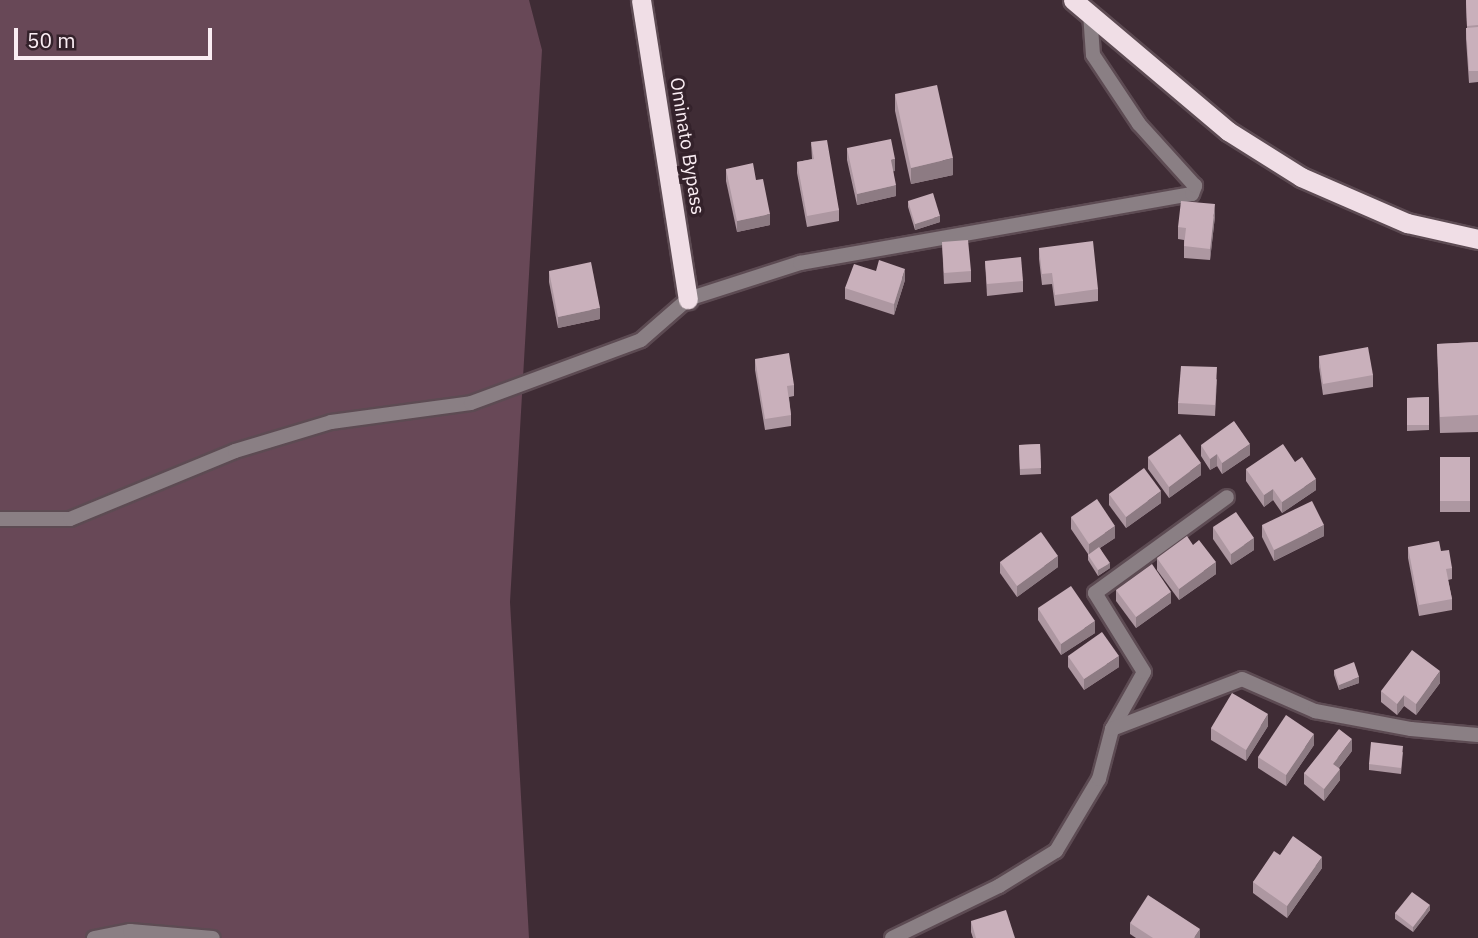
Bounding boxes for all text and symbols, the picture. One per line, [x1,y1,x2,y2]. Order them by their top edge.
scale bar [18,14,215,58]
text: 50 m [27,26,76,54]
street label: Ominato Bypass [665,76,709,216]

